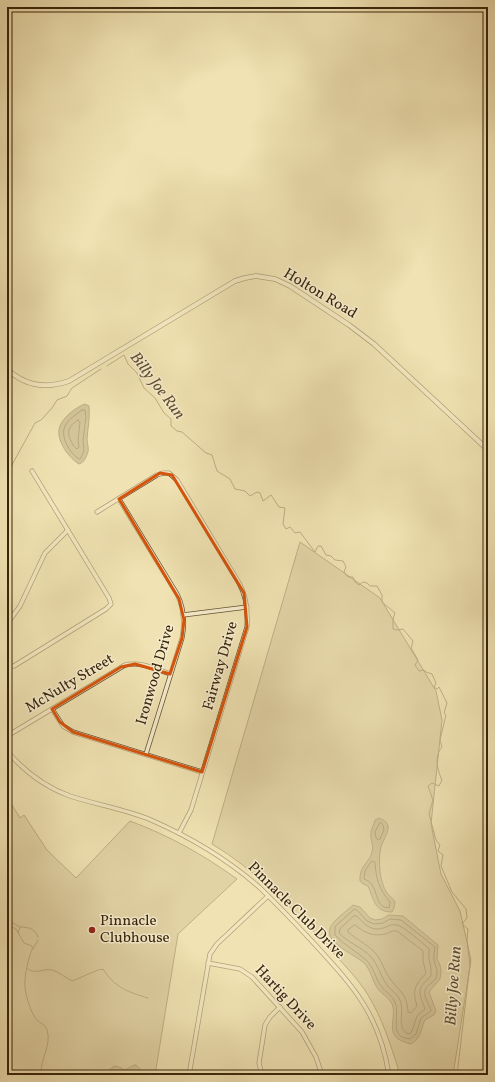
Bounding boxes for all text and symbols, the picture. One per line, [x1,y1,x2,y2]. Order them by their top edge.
street label: Holton Road [279,264,361,324]
water label: Billy Joe Run [124,348,190,424]
street label: Fairway Drive [198,619,244,713]
street label: Ironwood Drive [132,622,180,728]
street label: McNulty Street [22,649,118,719]
street label: Pinnacle Club Drive [243,858,349,964]
place label: Pinnacle Clubhouse [100,911,170,949]
marker: Pinnacle Clubhouse [87,925,97,935]
water label: Billy Joe Run [440,946,468,1026]
street label: Hartig Drive [249,961,321,1035]

